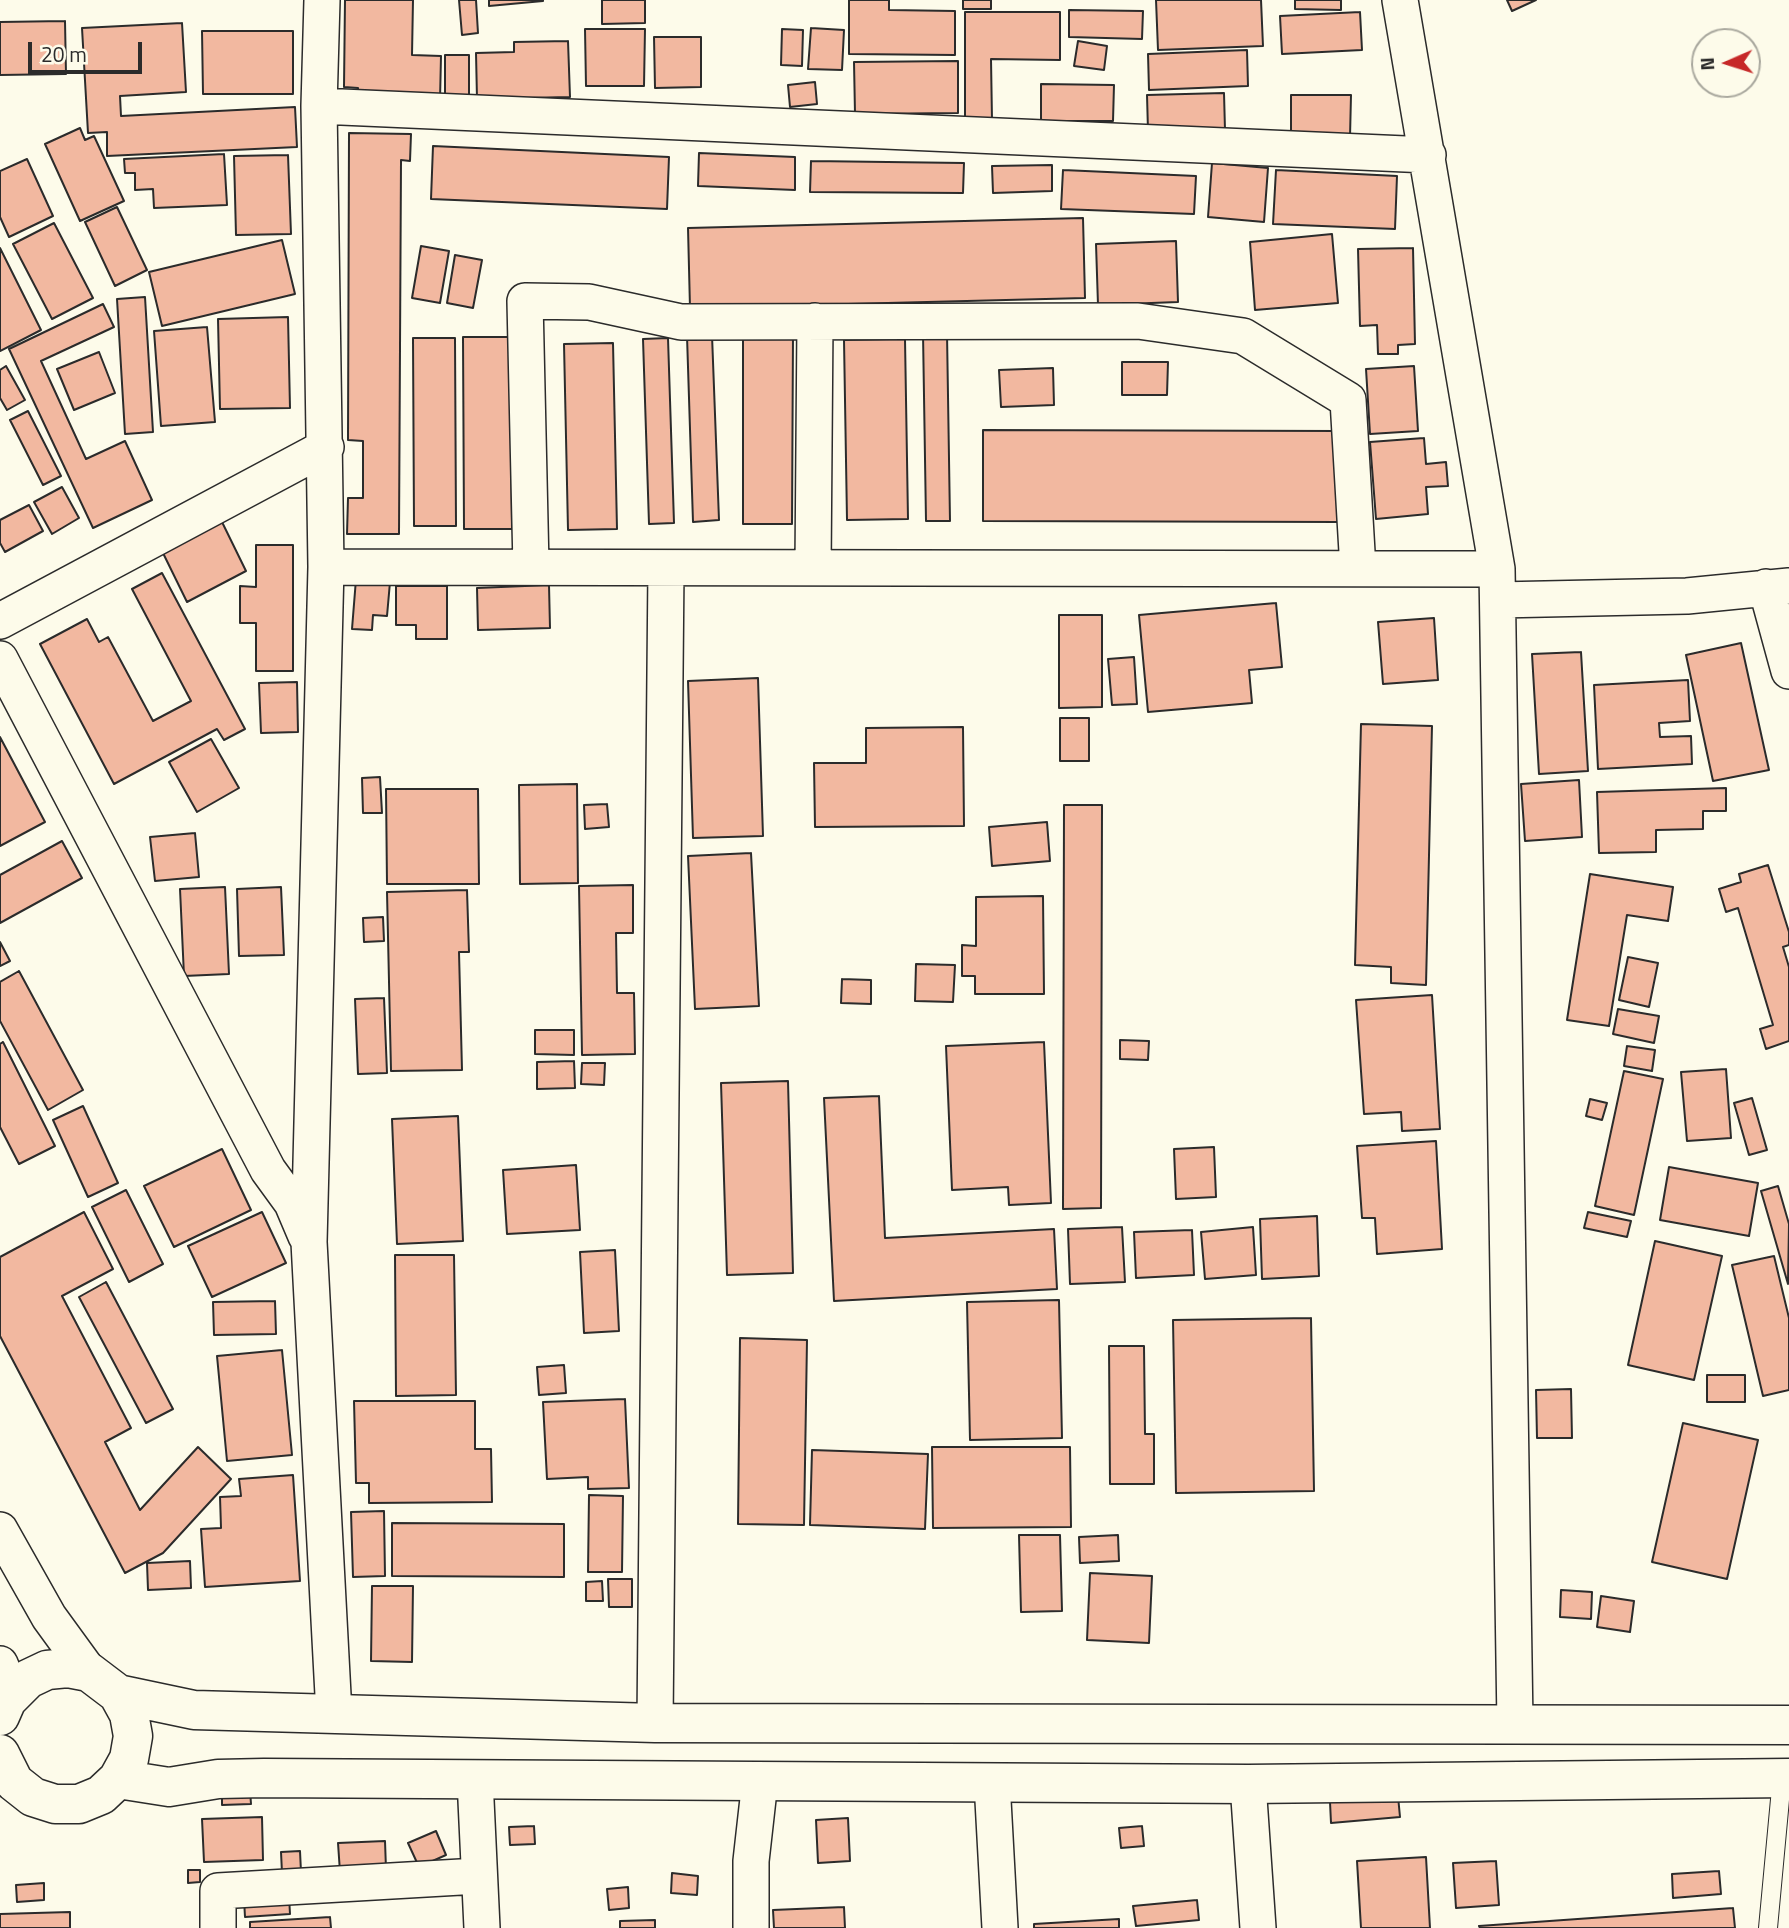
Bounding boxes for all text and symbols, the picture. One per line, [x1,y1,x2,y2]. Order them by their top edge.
scale bar [32,28,145,72]
north arrow [1691,28,1761,98]
text: 20 m [41,38,87,70]
text: N [1692,57,1721,71]

